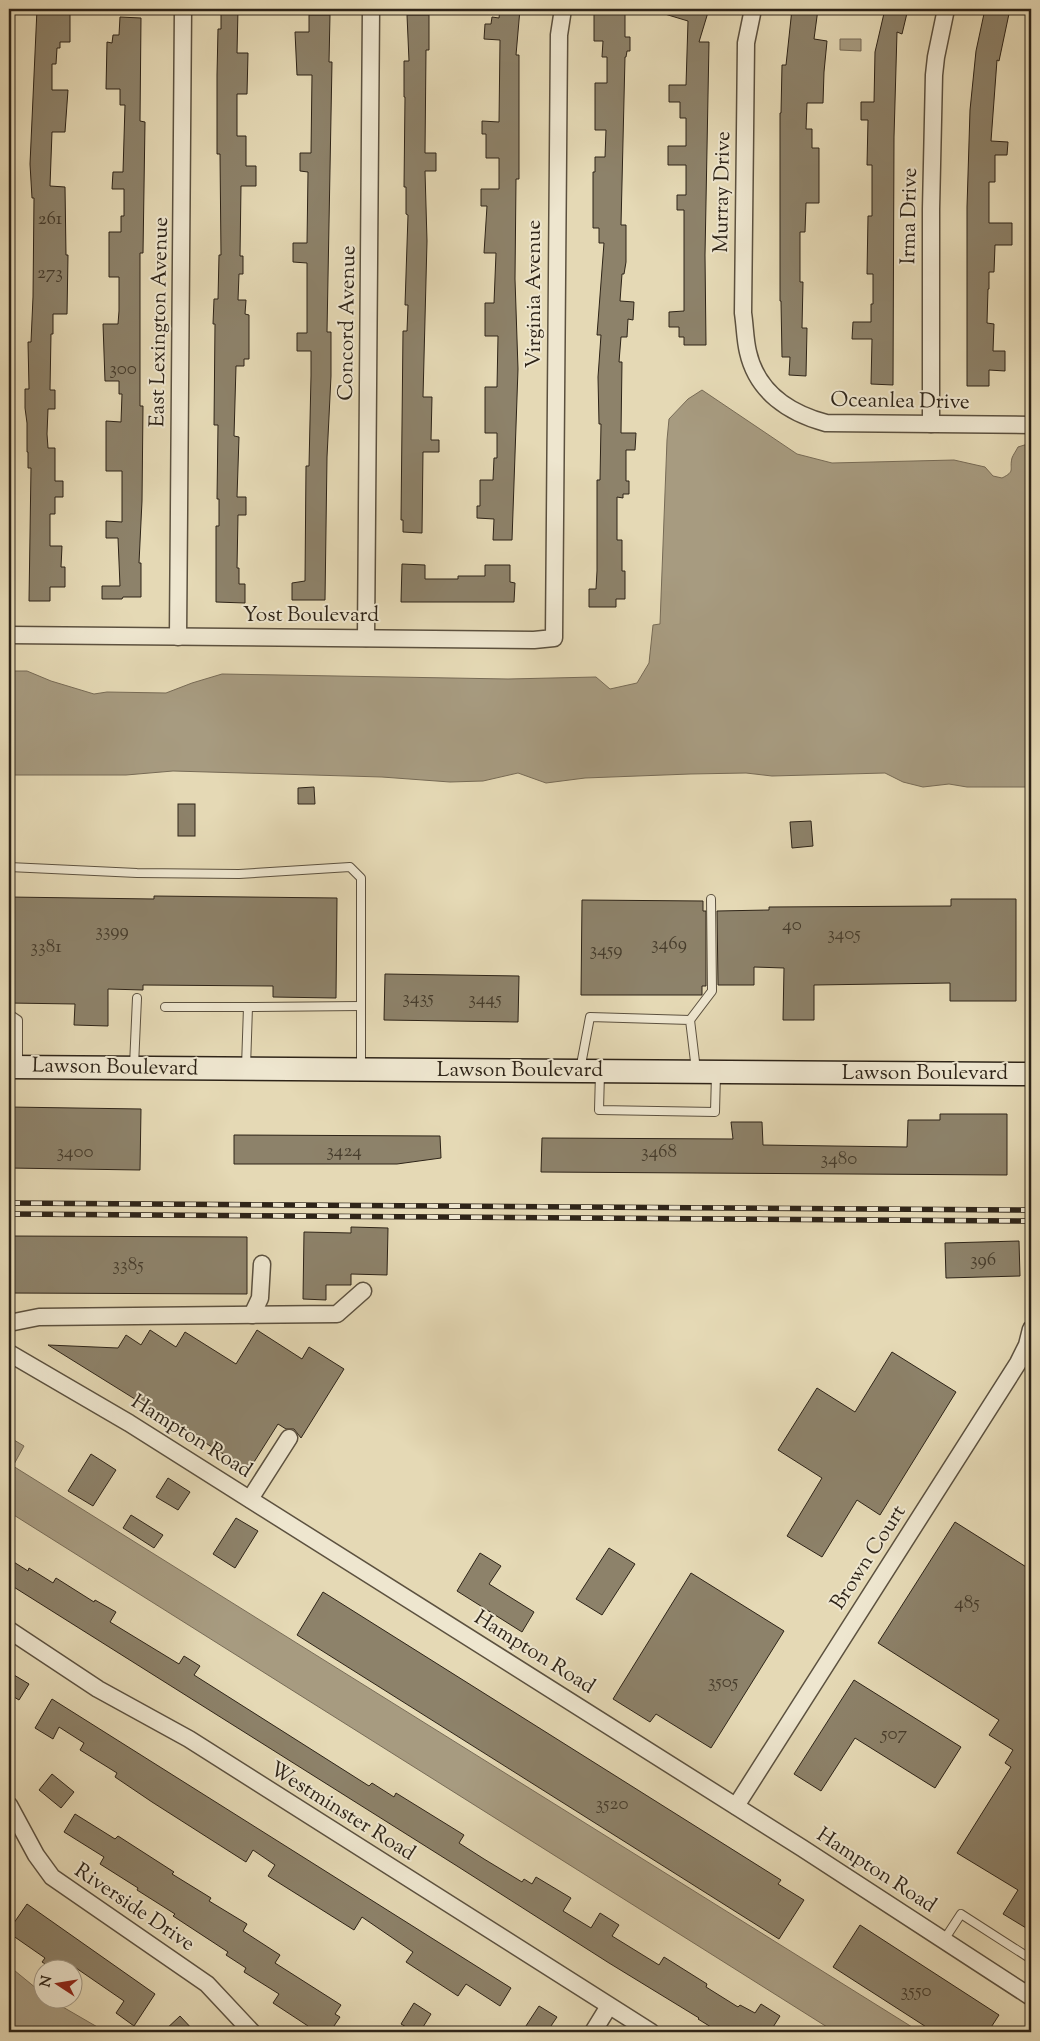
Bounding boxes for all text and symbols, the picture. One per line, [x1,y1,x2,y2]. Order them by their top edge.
street label: Murray Drive [707,131,739,253]
street label: Irma Drive [894,167,926,265]
house number: 261 [38,206,63,233]
street label: East Lexington Avenue [143,217,177,427]
street label: Virginia Avenue [520,220,550,368]
street label: Concord Avenue [332,245,364,401]
house number: 273 [37,260,63,287]
house number: 300 [109,356,137,383]
street label: Oceanlea Drive [830,386,970,418]
street label: Yost Boulevard [243,601,379,631]
house number: 40 [782,912,802,939]
house number: 3399 [95,918,129,945]
house number: 3405 [827,921,861,948]
house number: 3469 [651,931,687,958]
house number: 3381 [30,934,62,961]
house number: 3459 [590,937,622,964]
house number: 3435 [402,985,434,1012]
house number: 3445 [468,986,502,1013]
street label: Lawson Boulevard [32,1052,199,1084]
street label: Lawson Boulevard [437,1056,603,1086]
street label: Lawson Boulevard [842,1059,1008,1089]
house number: 3424 [326,1138,362,1165]
house number: 3400 [56,1139,94,1166]
house number: 3468 [641,1139,677,1166]
house number: 3480 [821,1146,857,1173]
house number: 396 [970,1247,996,1274]
house number: 3385 [112,1252,144,1279]
street label: Hampton Road [125,1388,257,1486]
street label: Brown Court [824,1500,914,1616]
house number: 485 [954,1590,980,1617]
street label: Hampton Road [468,1604,600,1702]
house number: 3505 [708,1669,739,1696]
house number: 507 [880,1721,908,1748]
street label: Westminster Road [263,1755,421,1869]
house number: 3520 [595,1791,629,1818]
street label: Hampton Road [810,1821,942,1921]
street label: Riverside Drive [68,1857,200,1959]
north arrow [32,1958,82,2008]
text: N [36,1974,58,1989]
house number: 3550 [901,1978,931,2005]

